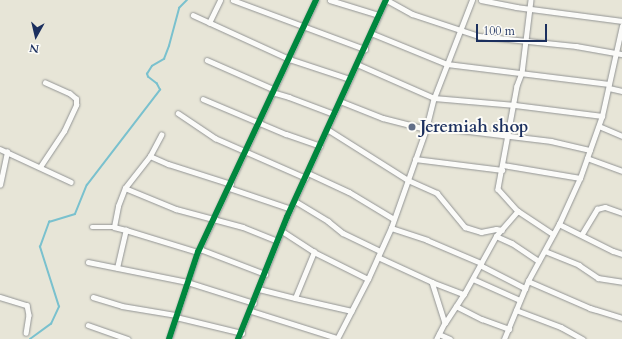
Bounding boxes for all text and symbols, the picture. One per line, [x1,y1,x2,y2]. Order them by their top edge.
north arrow [16,16,56,56]
scale bar [478,16,549,42]
text: 100 m [483,23,515,39]
text: N [28,40,40,56]
place label: Jeremiah shop [420,117,528,137]
marker: Jeremiah shop [407,122,417,132]

